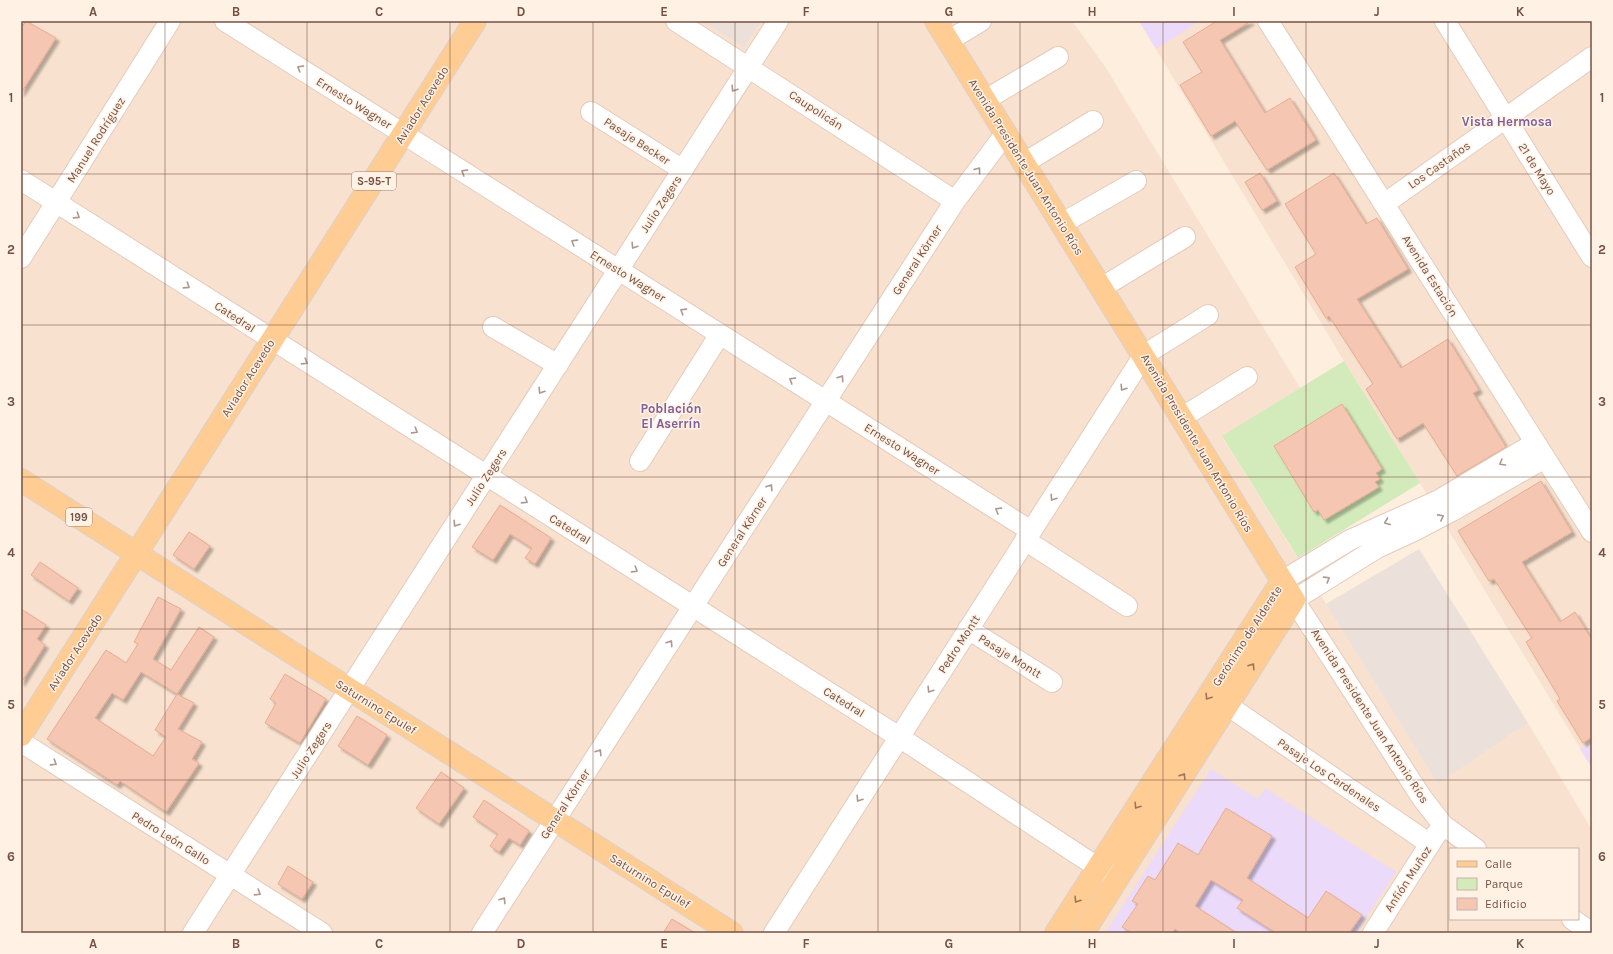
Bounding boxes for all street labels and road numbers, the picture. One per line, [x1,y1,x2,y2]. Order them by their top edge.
street label: Aviador Acevedo [393,64,451,146]
street label: Ernesto Wagner [314,74,395,132]
street label: Avenida Presidente Juan Antonio Ríos [966,76,1086,258]
street label: Caupolicán [786,87,846,133]
street label: Manuel Rodríguez [64,94,128,185]
street label: Pasaje Becker [601,114,673,168]
street label: Los Castaños [1405,138,1473,192]
street label: 21 de Mayo [1515,140,1559,198]
road number: S-95-T [352,172,396,190]
street label: Julio Zegers [637,173,685,235]
street label: General Körner [889,222,945,298]
street label: Avenida Estación [1399,232,1461,320]
street label: Ernesto Wagner [588,247,669,305]
street label: Catedral [212,299,258,335]
street label: Aviador Acevedo [219,337,277,419]
street label: Avenida Presidente Juan Antonio Ríos [1138,351,1256,535]
street label: Ernesto Wagner [862,420,943,478]
street label: Julio Zegers [462,446,510,508]
street label: General Körner [714,494,770,570]
road number: 199 [66,508,92,526]
street label: Catedral [547,511,593,547]
street label: Gerónimo de Alderete [1209,583,1285,689]
street label: Aviador Acevedo [45,611,105,693]
street label: Pedro Montt [935,612,983,676]
street label: Avenida Presidente Juan Antonio Ríos [1308,626,1432,806]
street label: Pasaje Montt [976,631,1045,681]
street label: Saturnino Epulef [333,677,420,738]
street label: Catedral [821,684,867,720]
street label: Julio Zegers [287,719,335,781]
street label: Pasaje Los Cardenales [1275,735,1383,815]
street label: General Körner [537,766,593,842]
street label: Pedro León Gallo [129,808,213,868]
street label: Anfión Muñoz [1382,843,1435,914]
street label: Saturnino Epulef [607,851,694,912]

